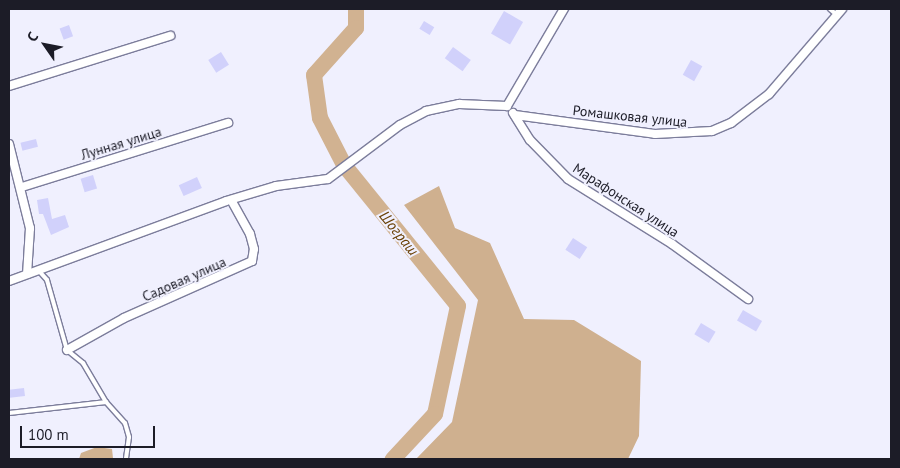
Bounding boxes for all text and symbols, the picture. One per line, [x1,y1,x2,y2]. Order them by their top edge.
north arrow [20,20,70,70]
text: С [23,29,42,45]
street label: Ромашковая улица [572,102,688,130]
street label: Лунная улица [79,123,163,163]
street label: Марафонская улица [570,159,682,241]
water label: Шограш [376,207,422,259]
street label: Садовая улица [139,253,229,305]
scale bar [22,416,158,448]
text: 100 m [28,425,69,444]

